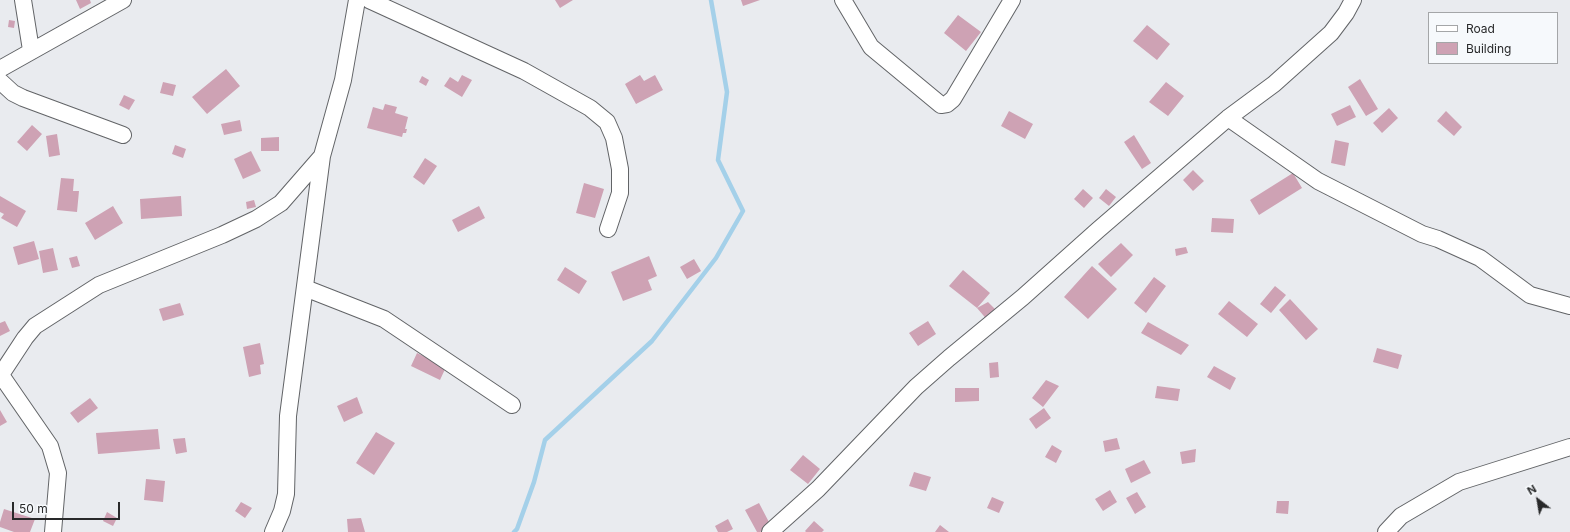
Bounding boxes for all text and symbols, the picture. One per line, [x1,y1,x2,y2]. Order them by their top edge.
legend [1428,12,1558,64]
text: Road [1466,21,1495,36]
text: Building [1466,41,1511,56]
north arrow [1518,480,1558,520]
text: N [1525,482,1539,498]
scale bar [14,494,122,520]
text: 50 m [19,501,48,516]

